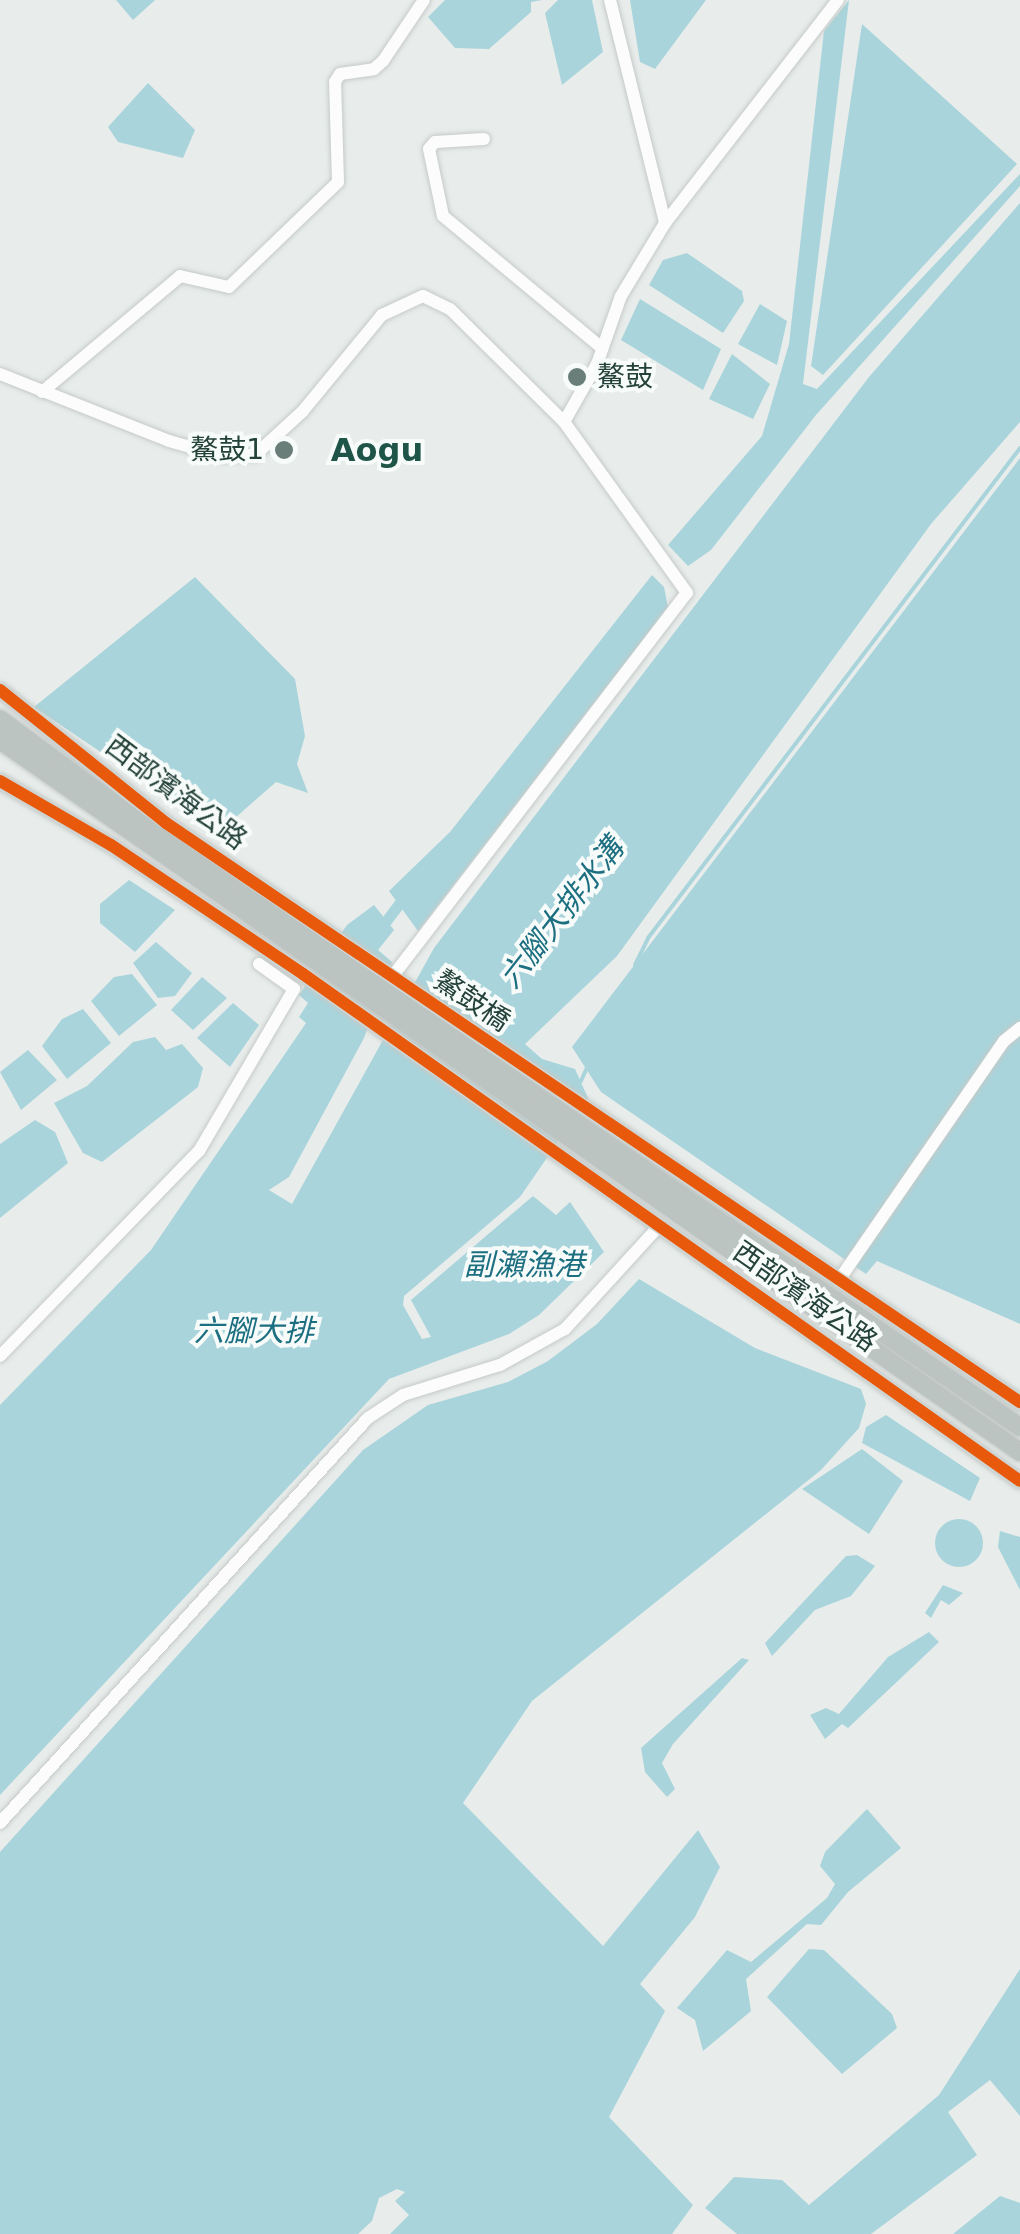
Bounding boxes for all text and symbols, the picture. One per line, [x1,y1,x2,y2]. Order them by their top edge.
place label: 鰲鼓 [597,360,653,394]
marker: 鰲鼓 [566,366,588,388]
district label: Aogu [331,431,423,469]
place label: 鰲鼓1 [190,433,264,467]
marker: 鰲鼓1 [273,439,295,461]
street label: 西部濱海公路 [99,729,253,857]
water label: 六腳大排水溝 [492,831,632,995]
street label: 鰲鼓橋 [428,964,516,1038]
street label: 西部濱海公路 [727,1235,883,1359]
water label: 副瀨漁港 [464,1247,584,1283]
water label: 六腳大排 [194,1313,314,1349]

